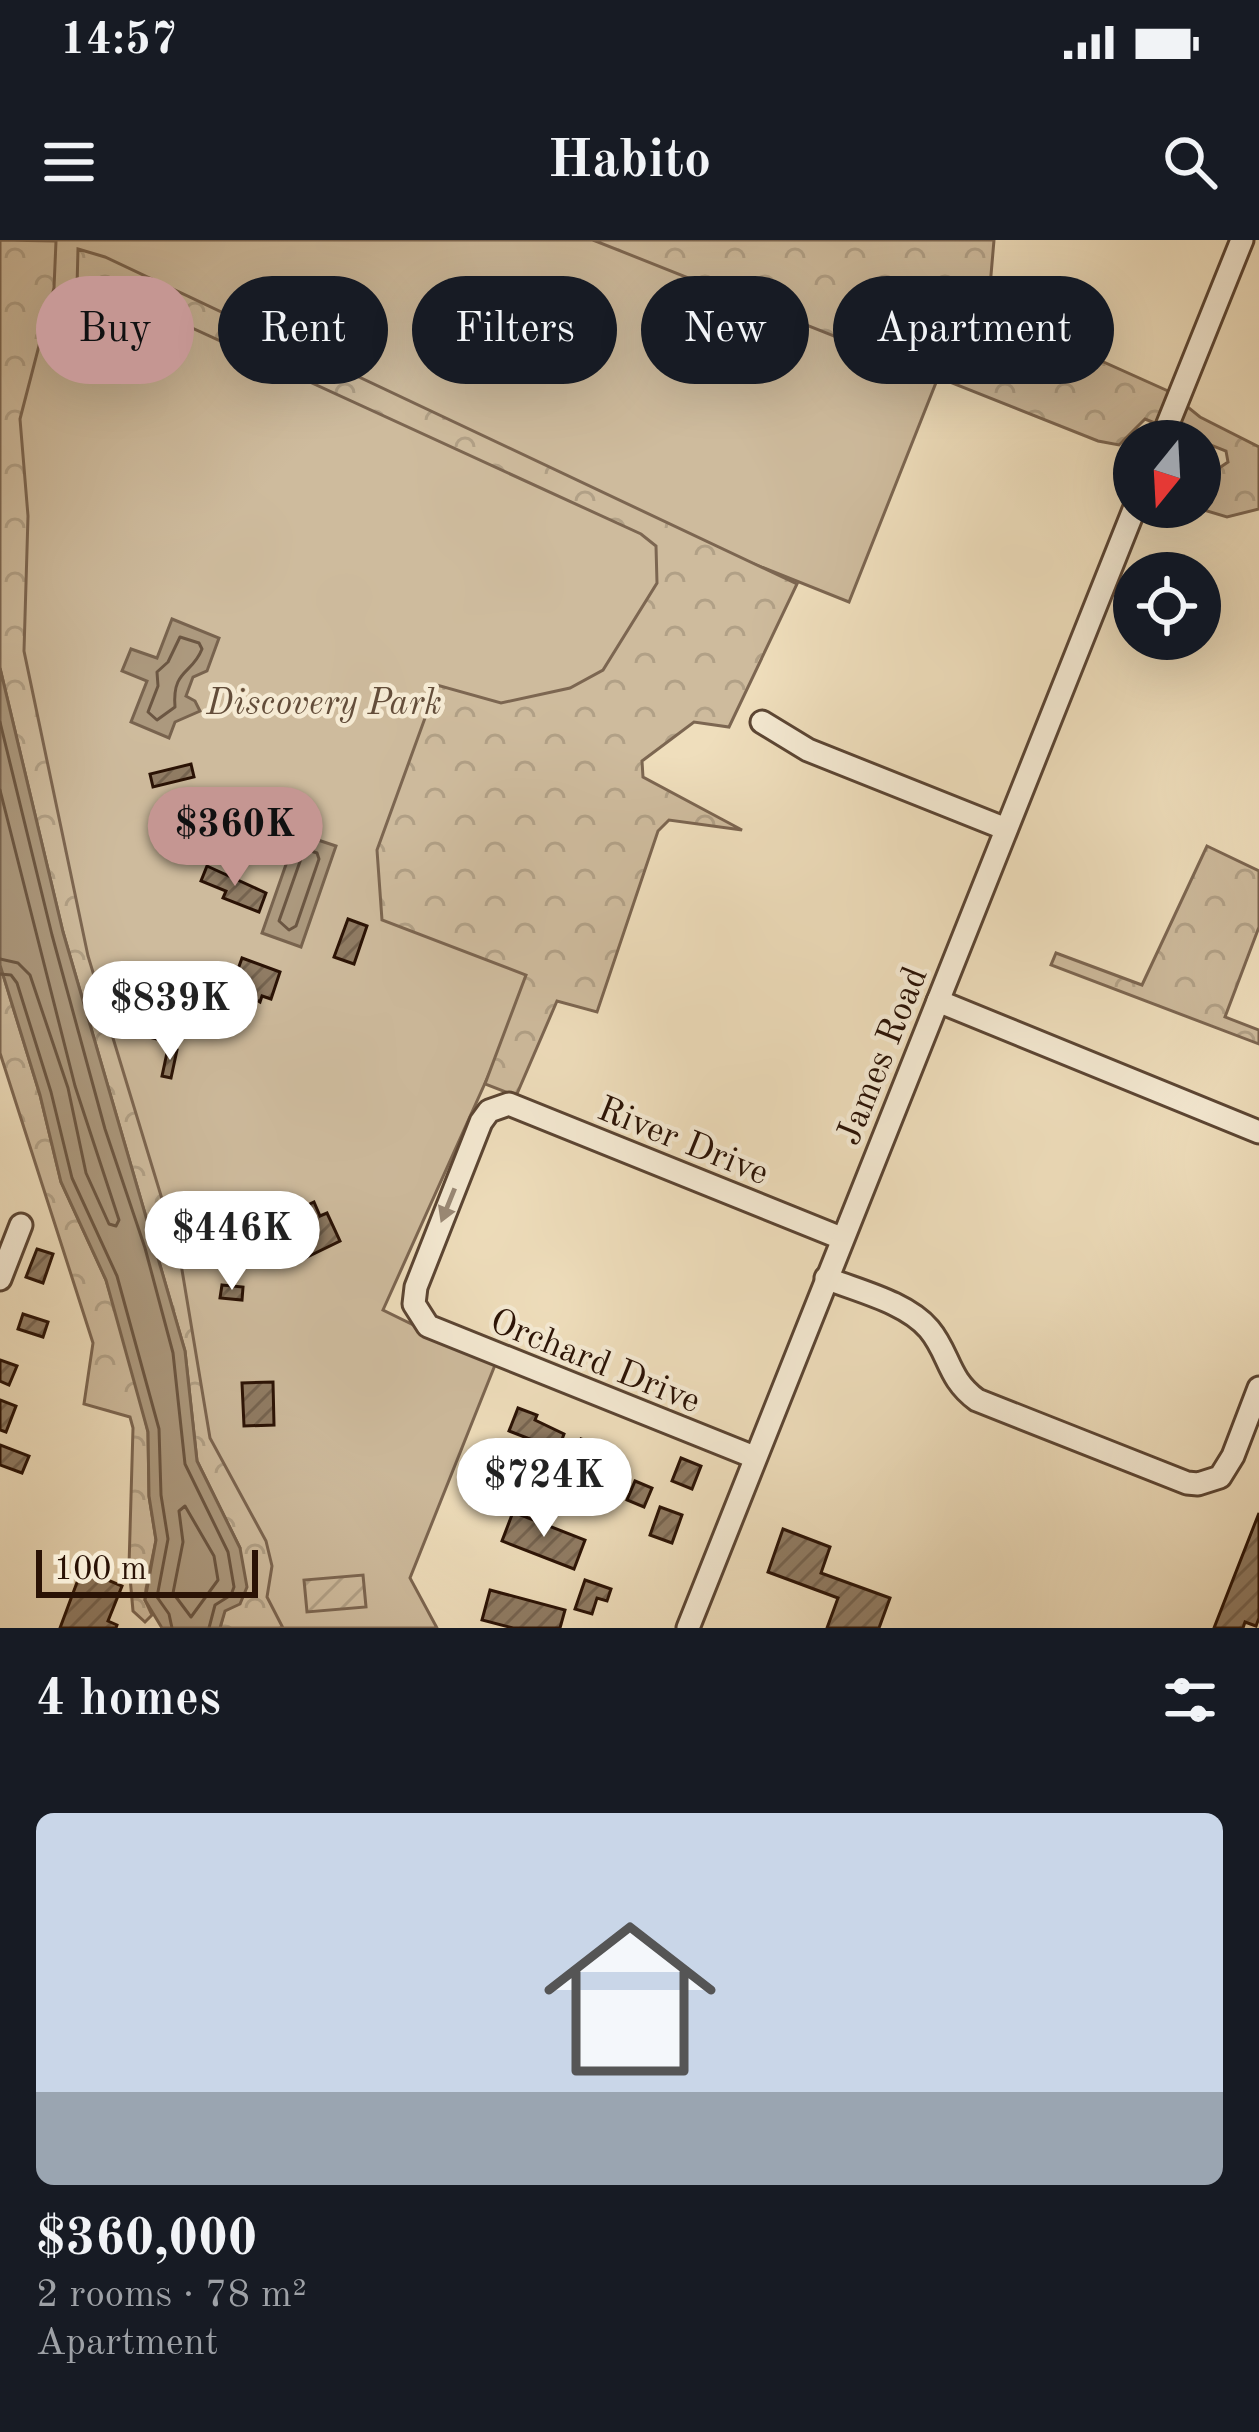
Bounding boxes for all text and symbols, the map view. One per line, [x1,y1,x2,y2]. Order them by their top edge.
text: 14:57 [60,19,177,64]
icon: menu [36,129,102,195]
icon: search [1157,129,1223,195]
text: Habito [548,135,711,189]
chip: Buy [36,276,194,384]
chip: Rent [218,276,388,384]
chip: Filters [412,276,617,384]
chip: New [641,276,809,384]
chip: Apartment [833,276,1114,384]
north arrow [1113,420,1221,528]
map controls [1113,420,1221,660]
button: locate [1113,552,1221,660]
park label: Discovery Park [205,687,442,723]
pin: $360K [151,787,319,889]
text: $360K [175,806,295,845]
pin: $839K [86,961,254,1063]
street label: James Road [832,962,936,1151]
text: $839K [110,980,230,1019]
street label: River Drive [592,1092,773,1193]
one-way arrow [438,1188,457,1224]
pin: $446K [148,1191,316,1293]
text: $446K [172,1210,292,1249]
street label: Orchard Drive [484,1304,705,1421]
pin: $724K [460,1438,628,1540]
text: $724K [484,1457,604,1496]
scale bar [36,1544,258,1597]
text: 100 m [54,1554,147,1587]
icon: filters [1157,1667,1223,1733]
text: 4 homes [36,1675,221,1726]
icon: home [522,1891,738,2107]
text: $360,000 [36,2215,257,2266]
text: 2 rooms · 78 m² [36,2276,307,2315]
text: Apartment [36,2324,219,2363]

